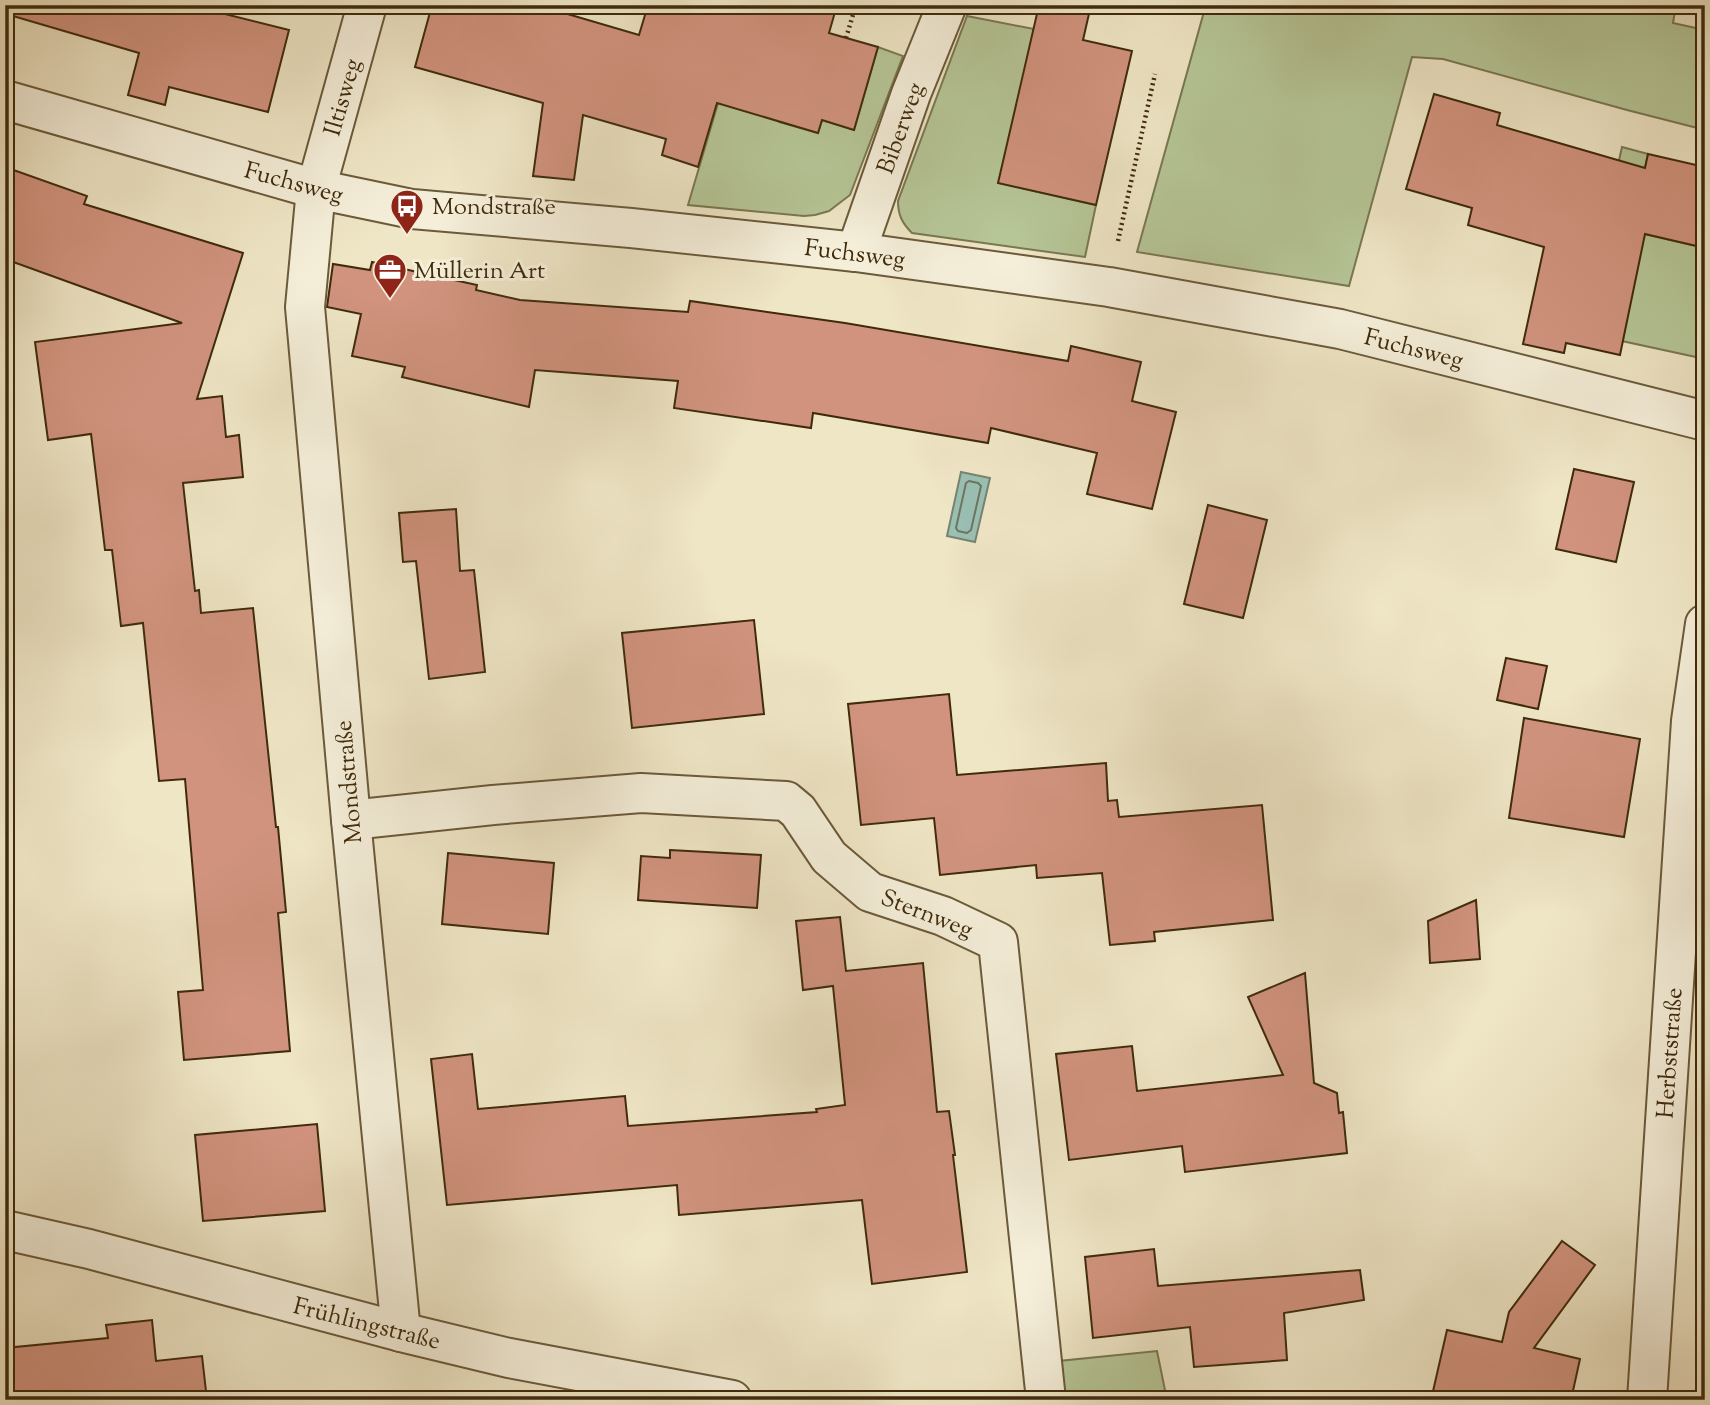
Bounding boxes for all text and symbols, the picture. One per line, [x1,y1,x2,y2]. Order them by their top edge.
street label: Iltisweg [317,55,371,140]
street label: Biberweg [870,78,934,179]
street label: Fuchsweg [240,154,347,214]
bus stop icon: Mondstraße [388,187,426,236]
place label: Mondstraße [432,191,556,225]
street label: Fuchsweg [802,232,907,278]
office icon: Müllerin Art [371,251,409,300]
place label: Müllerin Art [414,255,545,289]
street label: Fuchsweg [1360,321,1467,379]
street label: Mondstraße [328,719,372,845]
street label: Sternweg [875,882,978,948]
street label: Herbststraße [1649,986,1693,1120]
street label: Frühlingstraße [289,1290,444,1360]

